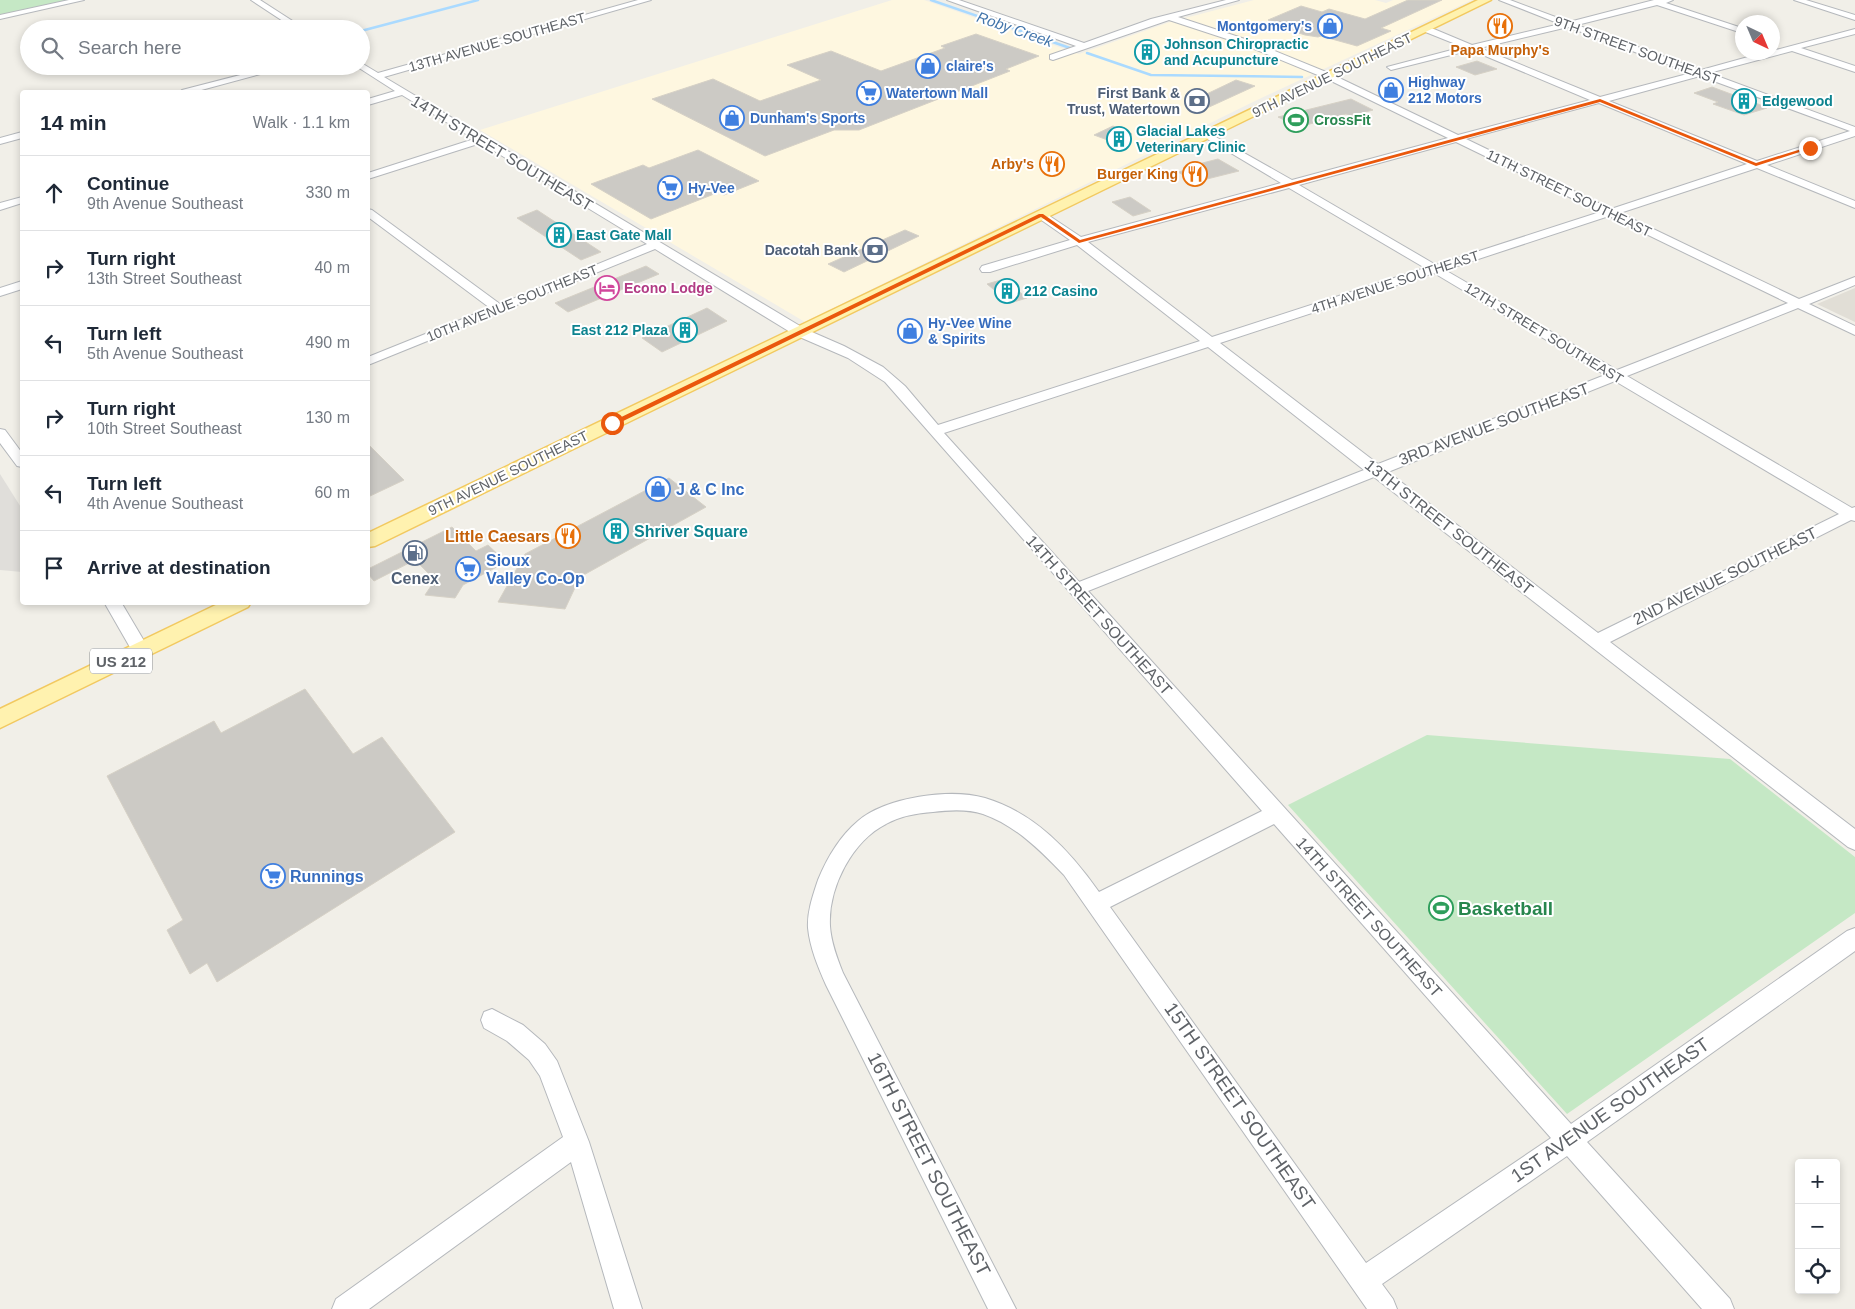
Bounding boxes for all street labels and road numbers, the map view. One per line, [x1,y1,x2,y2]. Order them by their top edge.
street label: 13TH AVENUE SOUTHEAST [407,9,588,75]
street label: 9TH STREET SOUTHEAST [1552,13,1722,88]
street label: 9TH AVENUE SOUTHEAST [1250,29,1415,121]
street label: 14TH STREET SOUTHEAST [408,92,596,214]
street label: 11TH STREET SOUTHEAST [1484,146,1654,240]
street label: 4TH AVENUE SOUTHEAST [1309,247,1481,317]
street label: 10TH AVENUE SOUTHEAST [424,261,600,345]
street label: 12TH STREET SOUTHEAST [1462,279,1627,387]
street label: 3RD AVENUE SOUTHEAST [1396,380,1592,468]
street label: 9TH AVENUE SOUTHEAST [426,427,591,519]
street label: 13TH STREET SOUTHEAST [1362,456,1537,598]
street label: 2ND AVENUE SOUTHEAST [1630,524,1820,628]
street label: 14TH STREET SOUTHEAST [1023,532,1175,698]
road number: US 212 [90,648,152,674]
street label: 14TH STREET SOUTHEAST [1293,834,1445,1000]
street label: 15TH STREET SOUTHEAST [1160,998,1320,1214]
street label: 1ST AVENUE SOUTHEAST [1507,1033,1713,1187]
street label: 16TH STREET SOUTHEAST [863,1049,995,1279]

